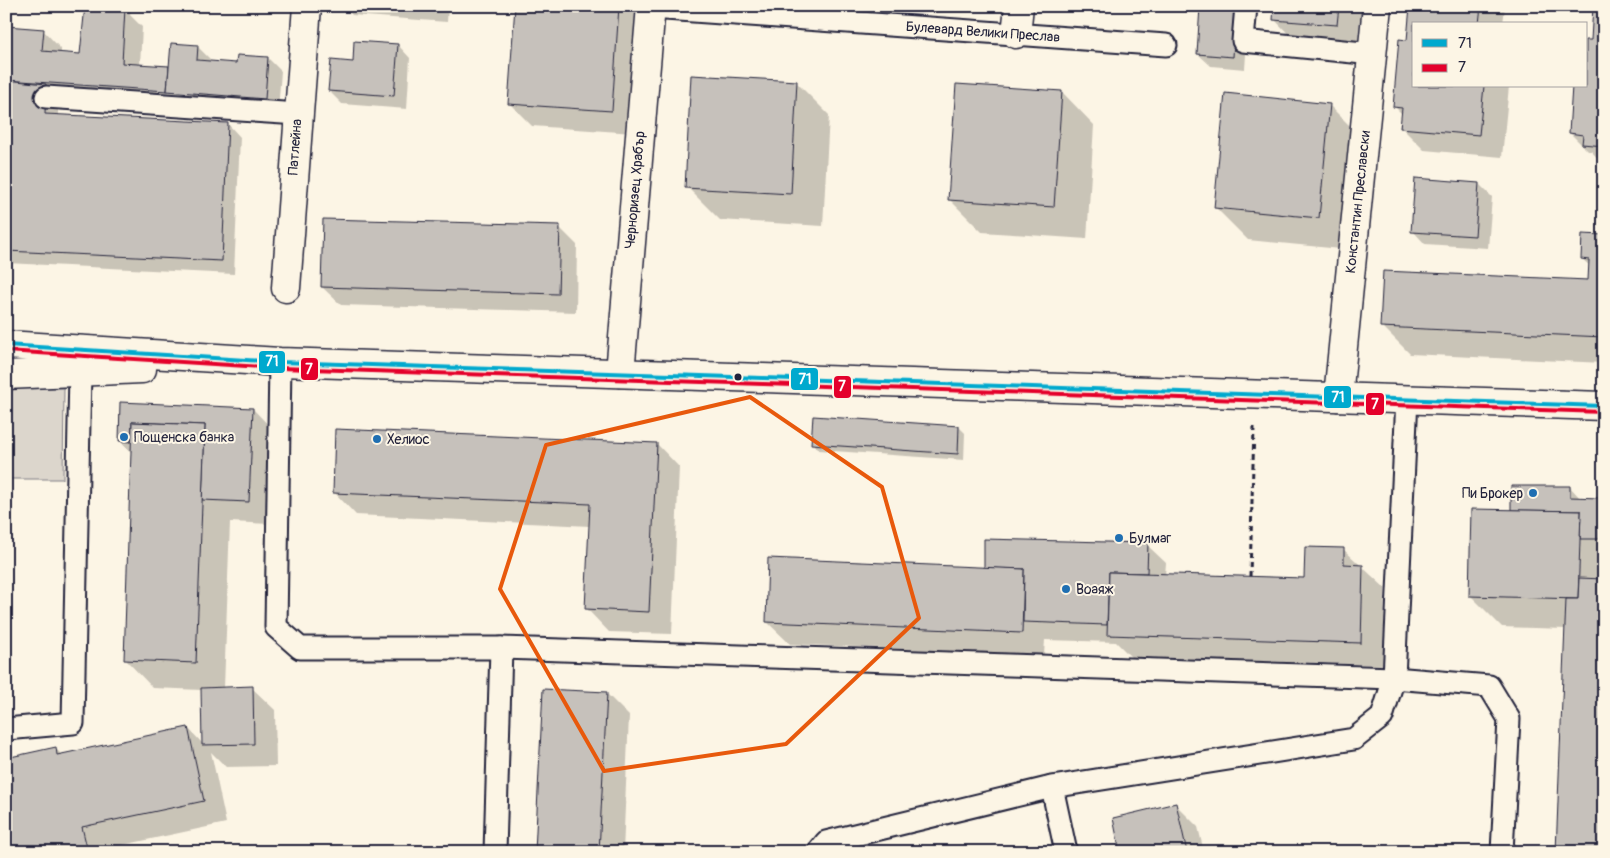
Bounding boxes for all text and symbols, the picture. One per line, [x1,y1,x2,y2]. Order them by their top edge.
street label: Булевард Велики Преслав [905,18,1061,46]
legend [1412,22,1588,88]
text: 71 [1458,34,1472,53]
text: 7 [1458,58,1466,77]
street label: Патлейна [285,118,305,176]
street label: Черноризец Храбър [621,130,649,250]
street label: Константин Преславски [1342,130,1374,274]
line badge: 71 [258,350,286,374]
text: 71 [266,353,278,370]
line badge: 7 [300,357,319,381]
text: 7 [305,361,313,378]
line badge: 71 [790,367,819,391]
text: 71 [799,371,811,388]
unlabelled marker [733,372,743,382]
line badge: 7 [833,375,852,399]
text: 7 [838,378,846,395]
line badge: 71 [1323,385,1352,409]
text: 71 [1332,389,1344,406]
line badge: 7 [1365,392,1385,416]
text: 7 [1371,396,1379,413]
place label: Пощенска банка [134,429,234,446]
marker: Пощенска банка [118,431,130,443]
place label: Хелиос [387,431,430,448]
marker: Хелиос [371,433,383,445]
place label: Пи Брокер [1462,485,1523,502]
marker: Пи Брокер [1527,487,1539,499]
place label: Булмаг [1129,530,1171,547]
marker: Булмаг [1113,532,1125,544]
place label: Воаяж [1076,581,1114,598]
marker: Воаяж [1060,583,1072,595]

